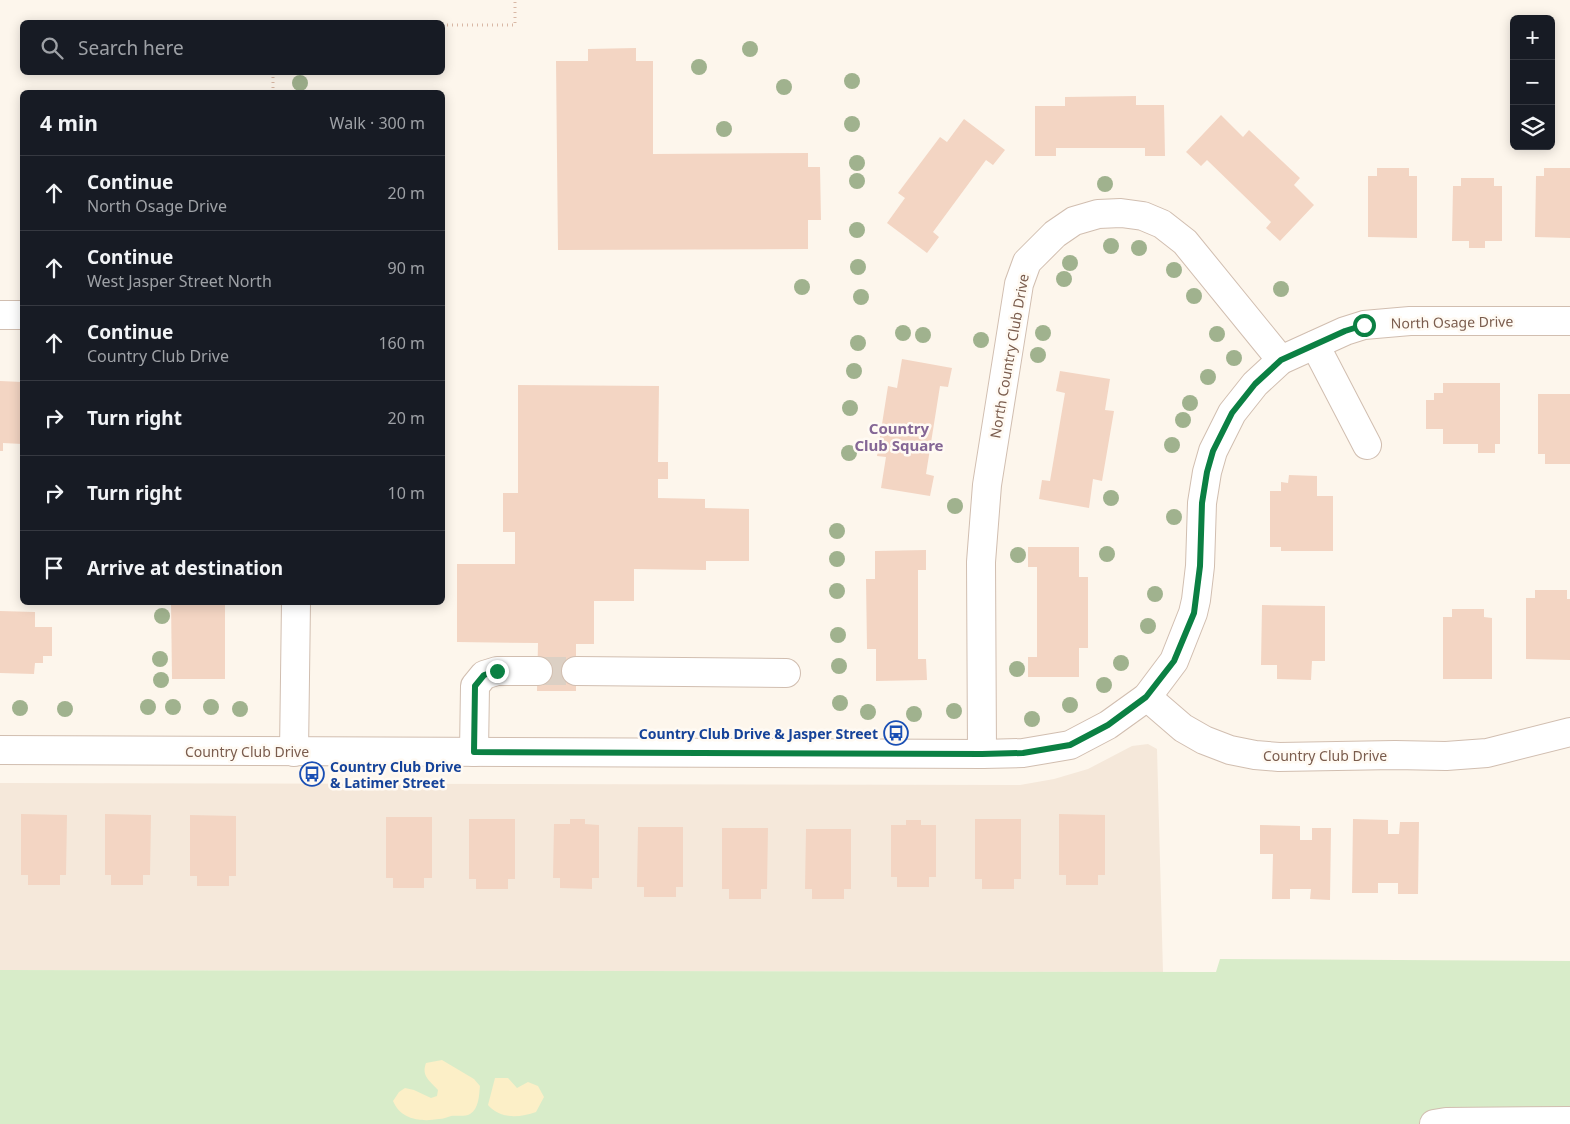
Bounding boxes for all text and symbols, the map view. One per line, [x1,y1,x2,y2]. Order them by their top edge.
map controls [1510,15,1555,150]
button: + [1510,15,1555,60]
search box [20,20,445,75]
icon: search [38,34,66,62]
text: Search here [78,35,184,61]
button: − [1510,60,1555,105]
button: layers [1510,105,1555,150]
text: 4 min [40,109,98,137]
text: Walk · 300 m [330,112,425,134]
text: Continue [87,169,173,195]
icon: ahead [40,179,68,207]
text: 20 m [388,182,425,204]
text: North Osage Drive [87,195,227,217]
text: Continue [87,244,173,270]
icon: ahead [40,254,68,282]
text: 90 m [388,257,425,279]
text: West Jasper Street North [87,270,272,292]
street label: North Country Club Drive [985,272,1033,440]
street label: North Osage Drive [1391,311,1514,333]
route start [1353,314,1376,337]
text: Continue [87,319,173,345]
icon: ahead [40,329,68,357]
text: 160 m [378,332,425,354]
text: Country Club Drive [87,345,229,367]
icon: right [40,404,68,432]
text: Turn right [87,405,182,431]
text: 20 m [388,407,425,429]
district label: Country Club Square [854,418,944,455]
icon: right [40,479,68,507]
text: Turn right [87,480,182,506]
text: 10 m [388,482,425,504]
icon: arrive [40,554,68,582]
text: Arrive at destination [87,555,283,581]
route end [486,660,509,683]
bus stop icon: Country Club Drive & Jasper Street [883,720,909,746]
place label: Country Club Drive & Jasper Street [639,724,878,743]
street label: Country Club Drive [185,742,309,761]
street label: Country Club Drive [1263,746,1387,765]
place label: Country Club Drive & Latimer Street [330,757,462,792]
bus stop icon: Country Club Drive & Latimer Street [299,761,325,787]

